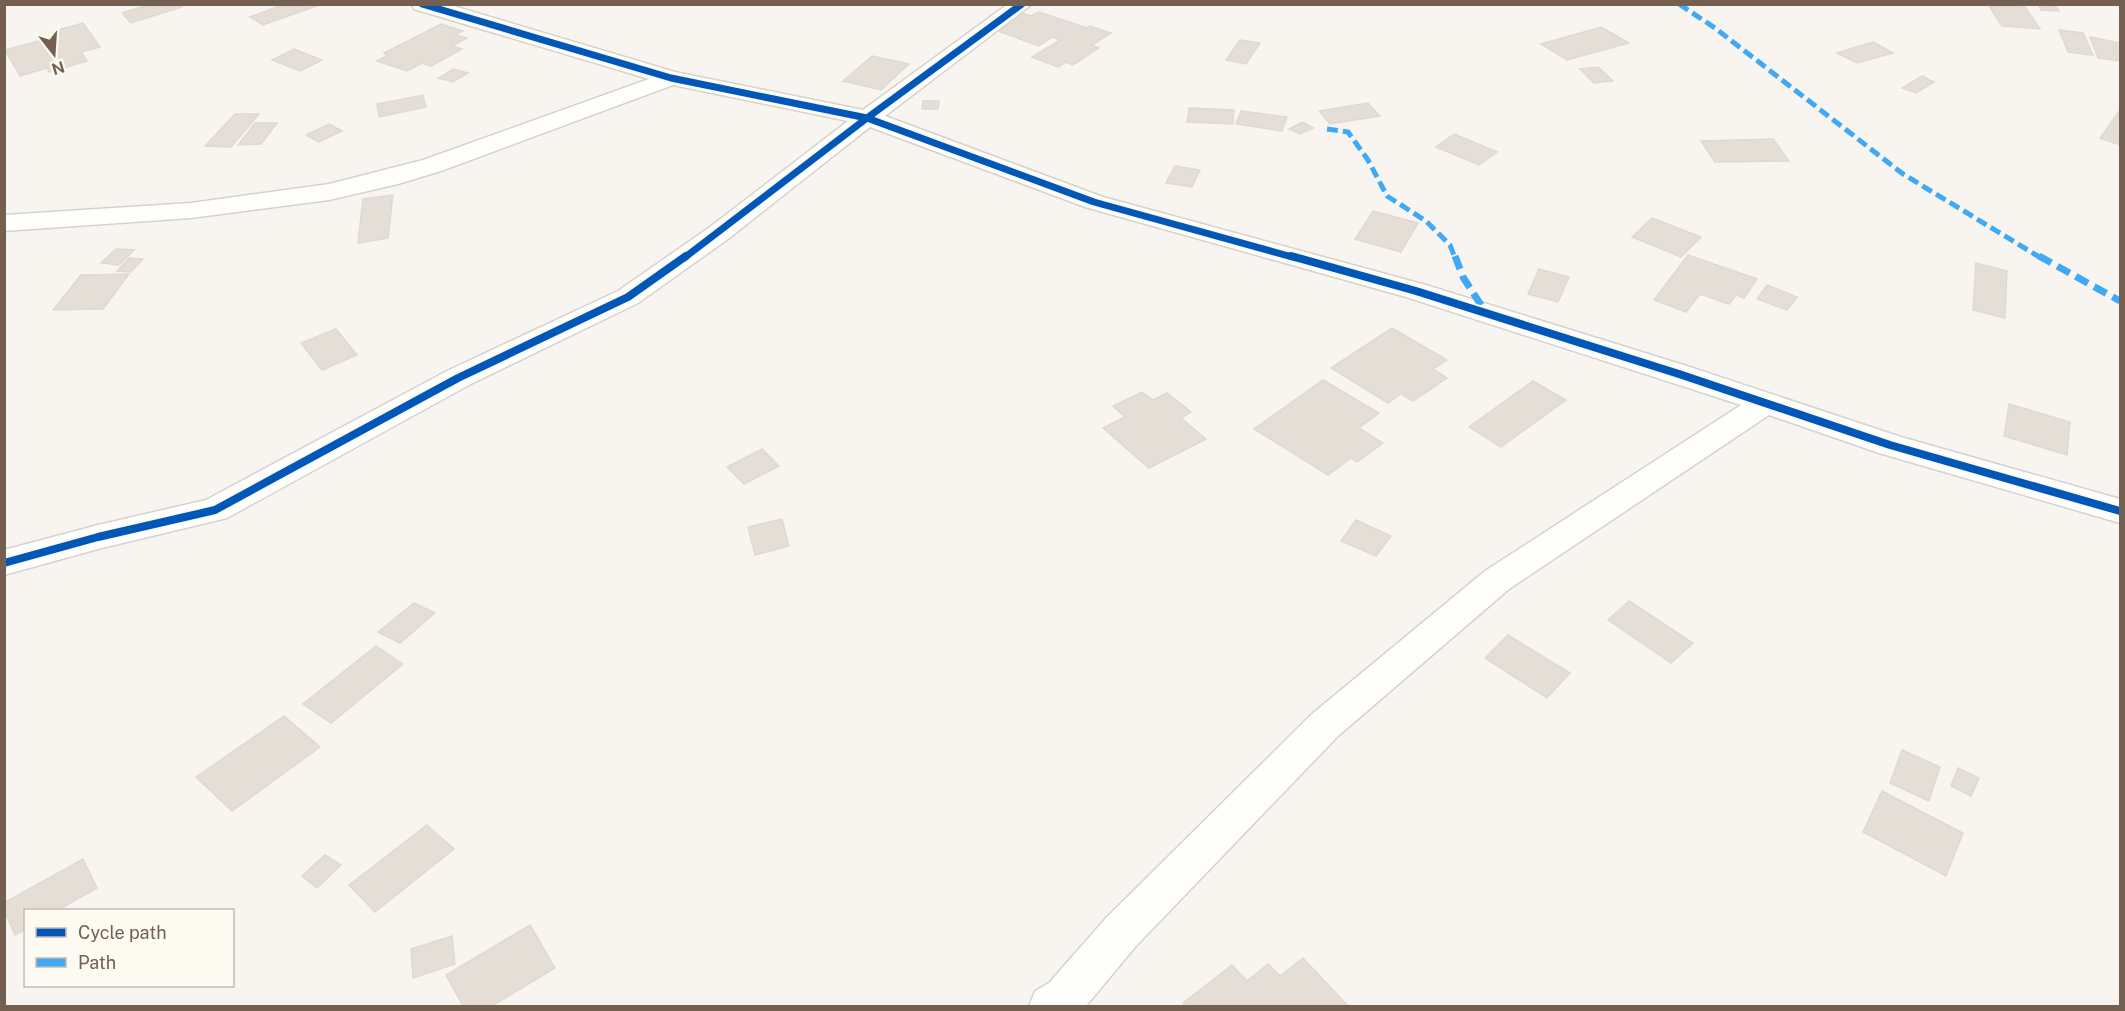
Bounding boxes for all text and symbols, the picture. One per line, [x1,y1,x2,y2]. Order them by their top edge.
north arrow [24,24,84,84]
text: N [49,57,67,79]
legend [24,909,234,987]
text: Cycle path [78,922,167,943]
text: Path [78,952,116,973]

